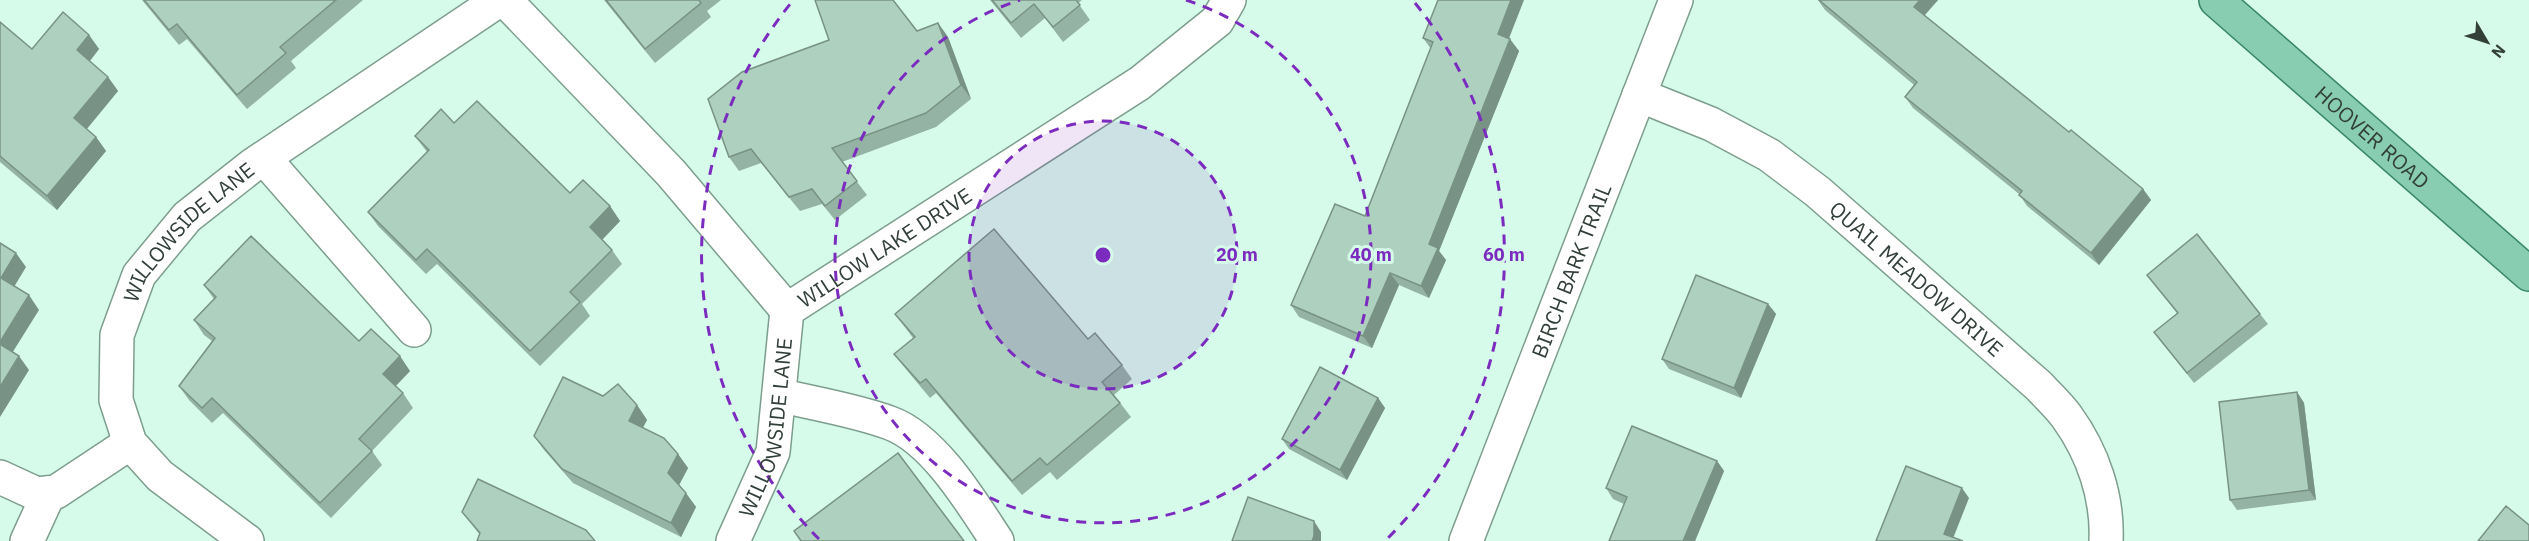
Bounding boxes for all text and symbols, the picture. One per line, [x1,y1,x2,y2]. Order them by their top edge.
north arrow [2457,12,2517,72]
text: N [2487,41,2510,62]
street label: HOOVER ROAD [2309,79,2436,195]
street label: WILLOWSIDE LANE [116,155,260,306]
street label: BIRCH BARK TRAIL [1524,179,1617,362]
street label: WILLOW LAKE DRIVE [792,181,977,314]
street label: QUAIL MEADOW DRIVE [1824,195,2010,363]
text: 20 m [1216,243,1258,266]
text: 40 m [1350,243,1392,266]
text: 60 m [1483,243,1525,266]
centre of rings [1093,245,1113,265]
street label: WILLOWSIDE LANE [732,336,798,521]

